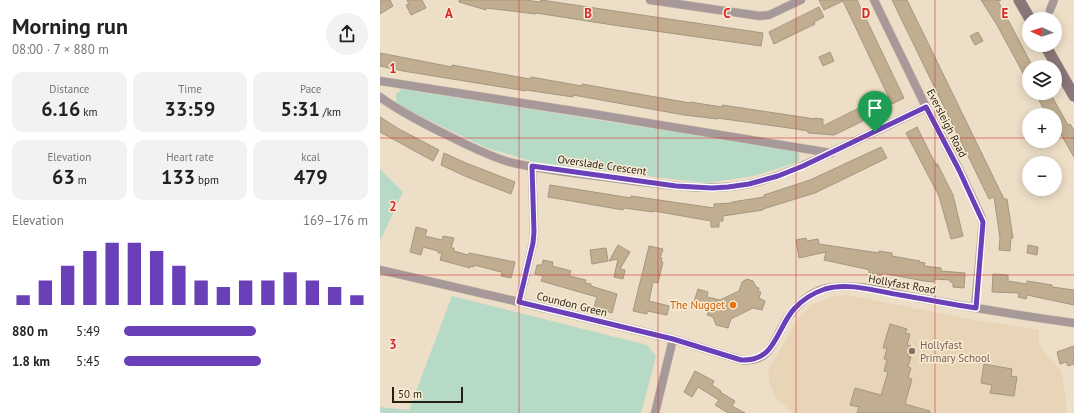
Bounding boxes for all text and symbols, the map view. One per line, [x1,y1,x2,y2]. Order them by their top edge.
text: A [445,5,453,22]
text: B [584,5,592,22]
text: C [723,5,731,22]
text: D [862,5,870,22]
text: E [1002,5,1009,22]
text: Morning run [12,12,128,40]
north arrow [1022,12,1062,52]
map controls [1022,12,1062,196]
button: share [326,13,368,55]
text: 08:00 · 7 × 880 m [12,41,109,58]
text: 1 [389,60,397,77]
button: layers [1022,60,1062,100]
text: Distance [49,82,89,96]
text: Time [178,82,202,96]
text: Pace [300,82,321,96]
street label: Eversleigh Road [924,86,970,160]
pin [858,91,892,132]
text: 6.16 [41,96,80,122]
text: 33:59 [165,96,215,122]
text: 5:31 [280,96,320,122]
icon: arrive [864,97,886,119]
text: km [80,105,97,119]
text: /km [320,105,341,119]
button: + [1022,108,1062,148]
text: Elevation [47,150,91,164]
text: Heart rate [166,150,214,164]
text: kcal [301,150,320,164]
street label: Overslade Crescent [557,152,648,178]
button: − [1022,156,1062,196]
text: 63 [52,164,75,190]
text: 133 [161,164,195,190]
text: 479 [294,164,328,190]
text: m [75,173,87,187]
text: bpm [195,173,219,187]
text: 2 [389,198,397,215]
text: Elevation [12,212,64,229]
text: 169–176 m [303,212,368,229]
street label: Hollyfast Road [867,271,937,297]
street label: Coundon Green [535,288,609,320]
place label: The Nugget [670,298,725,312]
marker: The Nugget [728,300,738,310]
text: 880 m [12,323,48,340]
text: 5:49 [76,323,100,340]
text: 3 [389,336,397,353]
place label: Hollyfast Primary School [920,338,991,365]
marker: Hollyfast Primary School [907,346,917,356]
text: 1.8 km [12,353,50,370]
text: 5:45 [76,353,100,370]
scale bar [392,385,463,404]
text: 50 m [398,387,422,401]

